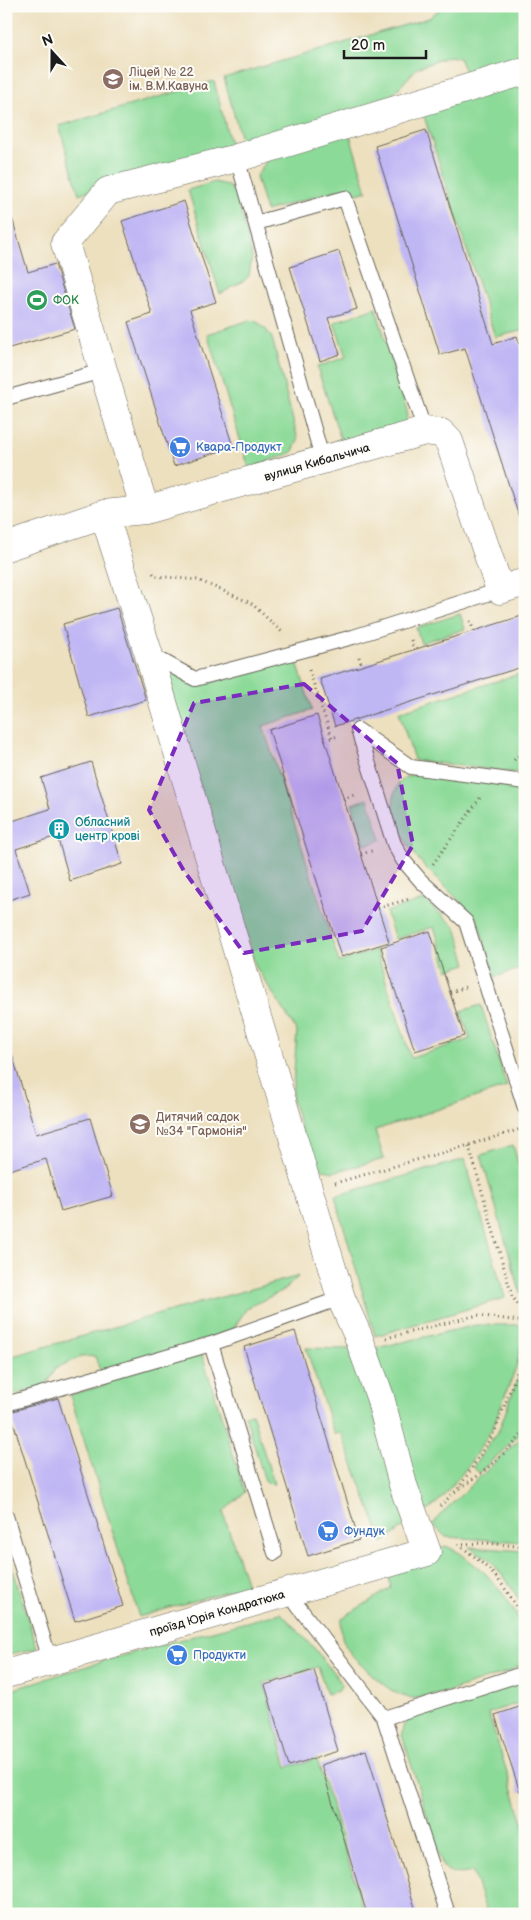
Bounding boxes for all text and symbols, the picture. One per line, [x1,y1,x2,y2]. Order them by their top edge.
north arrow [28,28,78,78]
scale bar [344,28,426,60]
text: N [40,31,55,50]
text: 20 m [351,36,385,55]
place label: Ліцей № 22 ім. В.М.Кавуна [128,65,208,94]
school or university icon: Ліцей № 22 ім. В.М.Кавуна [101,67,125,91]
sports icon: ФОК [25,288,49,312]
place label: ФОК [53,293,79,308]
supermarket icon: Квара-Продукт [168,435,192,459]
place label: Квара-Продукт [196,440,282,455]
street label: вулиця Кибальчича [263,440,372,485]
place label: Обласний центр крові [75,815,140,844]
building icon: Обласний центр крові [47,817,71,841]
place label: Дитячий садок №34 "Гармонія" [156,1110,247,1139]
school or university icon: Дитячий садок №34 "Гармонія" [128,1112,152,1136]
supermarket icon: Фундук [316,1519,340,1543]
place label: Фундук [344,1524,385,1539]
street label: проїзд Юрія Кондратюка [148,1587,287,1640]
supermarket icon: Продукти [165,1643,189,1667]
place label: Продукти [193,1648,246,1663]

